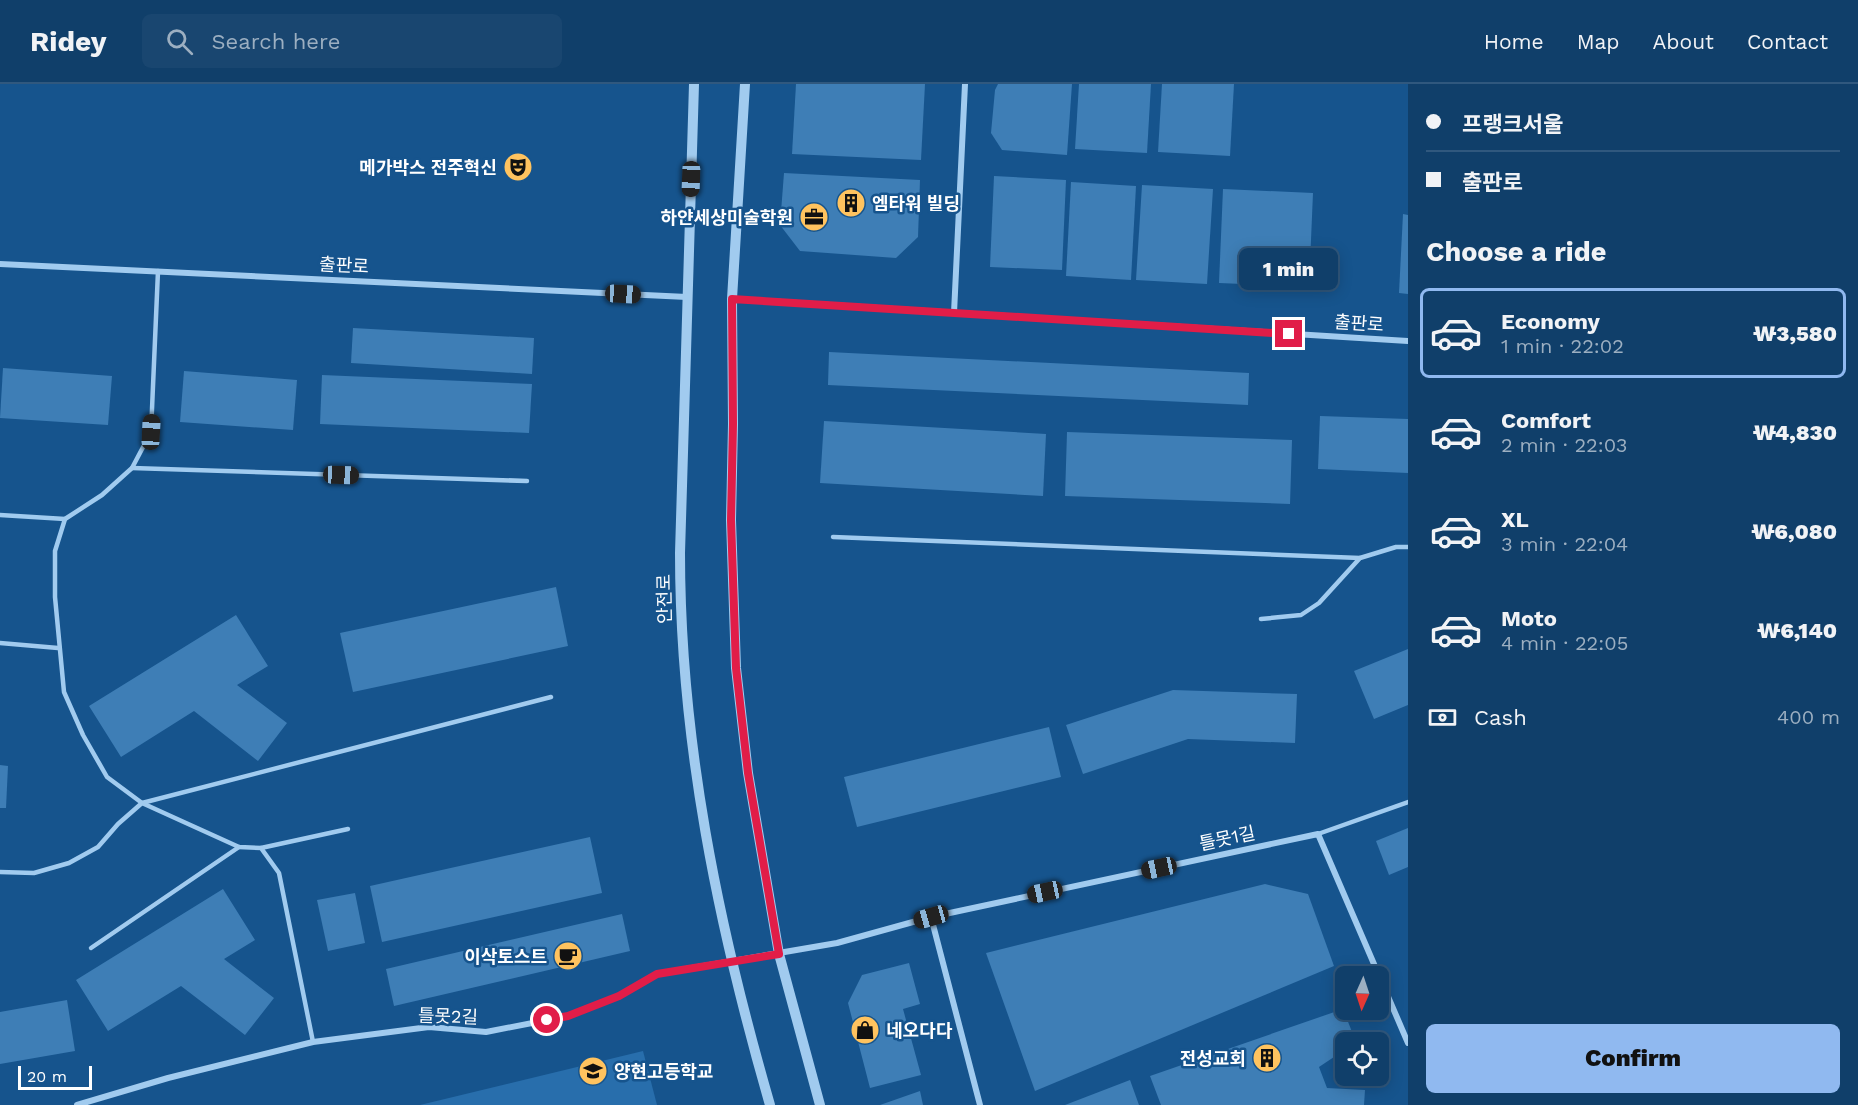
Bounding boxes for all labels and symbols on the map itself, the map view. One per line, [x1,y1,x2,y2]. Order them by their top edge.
theatre icon: 메가박스 전주혁신 [502,151,534,183]
place label: 메가박스 전주혁신 [359,157,497,178]
car [681,161,701,197]
building icon: 엠타워 빌딩 [835,187,867,219]
place label: 엠타워 빌딩 [872,193,960,214]
office icon: 하얀세상미술학원 [798,201,830,233]
place label: 하얀세상미술학원 [661,207,793,228]
callout: 1 min [1240,247,1338,289]
street label: 출판로 [319,253,369,277]
car [605,284,641,304]
street label: 출판로 [1333,311,1385,335]
route end [1275,320,1302,347]
car [141,414,161,450]
car [323,465,359,485]
street label: 안전로 [653,574,675,624]
street label: 틀못1길 [1197,822,1257,854]
car [1140,855,1178,881]
car [1026,879,1064,905]
car [911,903,951,931]
cafe icon: 이삭토스트 [552,940,584,972]
place label: 이삭토스트 [464,946,547,967]
north arrow [1335,966,1389,1020]
street label: 틀못2길 [418,1004,478,1028]
route start [533,1006,560,1033]
shop icon: 네오다다 [849,1014,881,1046]
place label: 네오다다 [886,1020,953,1041]
building icon: 전성교회 [1251,1042,1283,1074]
place label: 전성교회 [1180,1048,1246,1069]
school or university icon: 양현고등학교 [577,1055,609,1087]
place label: 양현고등학교 [614,1061,713,1082]
scale bar [18,1063,92,1090]

